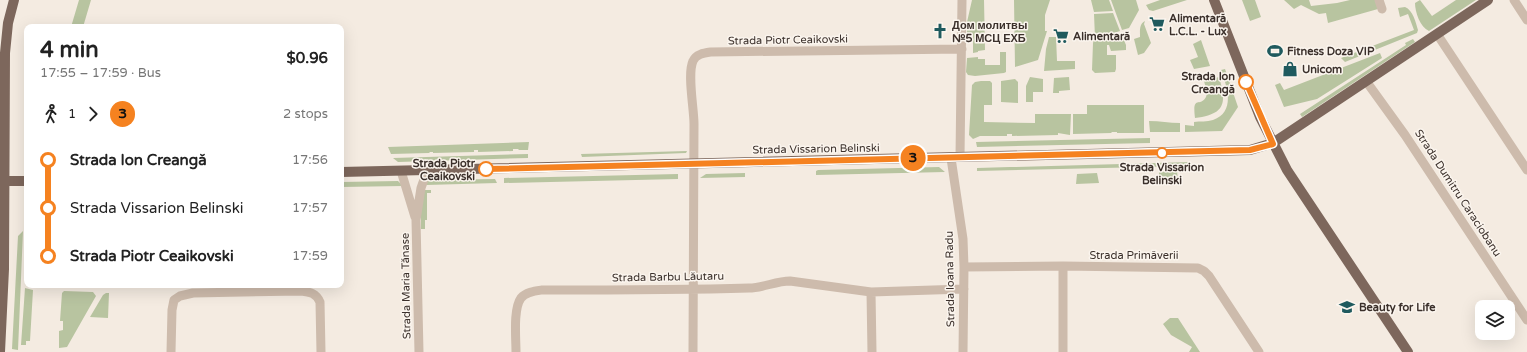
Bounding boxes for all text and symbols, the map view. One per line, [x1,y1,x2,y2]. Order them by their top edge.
place label: Alimentară L.C.L. - Lux [1169,12,1227,38]
supermarket icon: Alimentară L.C.L. - Lux [1148,15,1166,33]
place label: Дом молитвы №5 МСЦ ЕХБ [952,19,1027,45]
church icon: Дом молитвы №5 МСЦ ЕХБ [931,22,949,40]
supermarket icon: Alimentară [1052,27,1070,45]
place label: Alimentară [1073,30,1130,43]
street label: Strada Piotr Ceaikovski [728,32,848,48]
text: 4 min [40,37,99,63]
sports icon: Fitness Doza VIP [1266,42,1284,60]
place label: Fitness Doza VIP [1287,45,1375,58]
text: $0.96 [287,49,328,67]
shop icon: Unicom [1281,60,1299,78]
place label: Unicom [1302,63,1342,76]
text: 17:55 – 17:59 · Bus [40,65,161,81]
place label: Strada Ion Creangă [1182,70,1235,97]
marker: Strada Ion Creangă [1238,74,1254,90]
icon: walk [40,103,62,125]
icon: forward [82,103,104,125]
text: 3 [118,105,127,122]
text: 1 [68,106,76,122]
text: 2 stops [283,106,328,122]
street label: Strada Dumitru Caraciobanu [1412,127,1504,259]
street label: Strada Vissarion Belinski [752,141,880,157]
line badge: 3 [900,145,926,171]
marker: Strada Vissarion Belinski [1156,147,1168,159]
text: 3 [909,149,917,166]
text: Strada Ion Creangă [70,151,207,169]
text: 17:56 [292,152,328,168]
place label: Strada Piotr Ceaikovski [413,157,476,183]
marker: Strada Piotr Ceaikovski [478,161,494,177]
place label: Strada Vissarion Belinski [1120,161,1205,187]
text: Strada Vissarion Belinski [70,199,244,217]
text: 17:57 [292,200,328,216]
street label: Strada Ioana Radu [943,231,957,327]
street label: Strada Maria Tănase [399,233,413,339]
text: Strada Piotr Ceaikovski [70,247,234,265]
text: 17:59 [292,248,328,264]
street label: Strada Primăverii [1089,249,1179,262]
street label: Strada Barbu Lăutaru [612,270,724,284]
school or university icon: Beauty for Life [1338,298,1356,316]
map controls [1475,300,1515,340]
button: layers [1475,300,1515,340]
place label: Beauty for Life [1359,301,1436,315]

